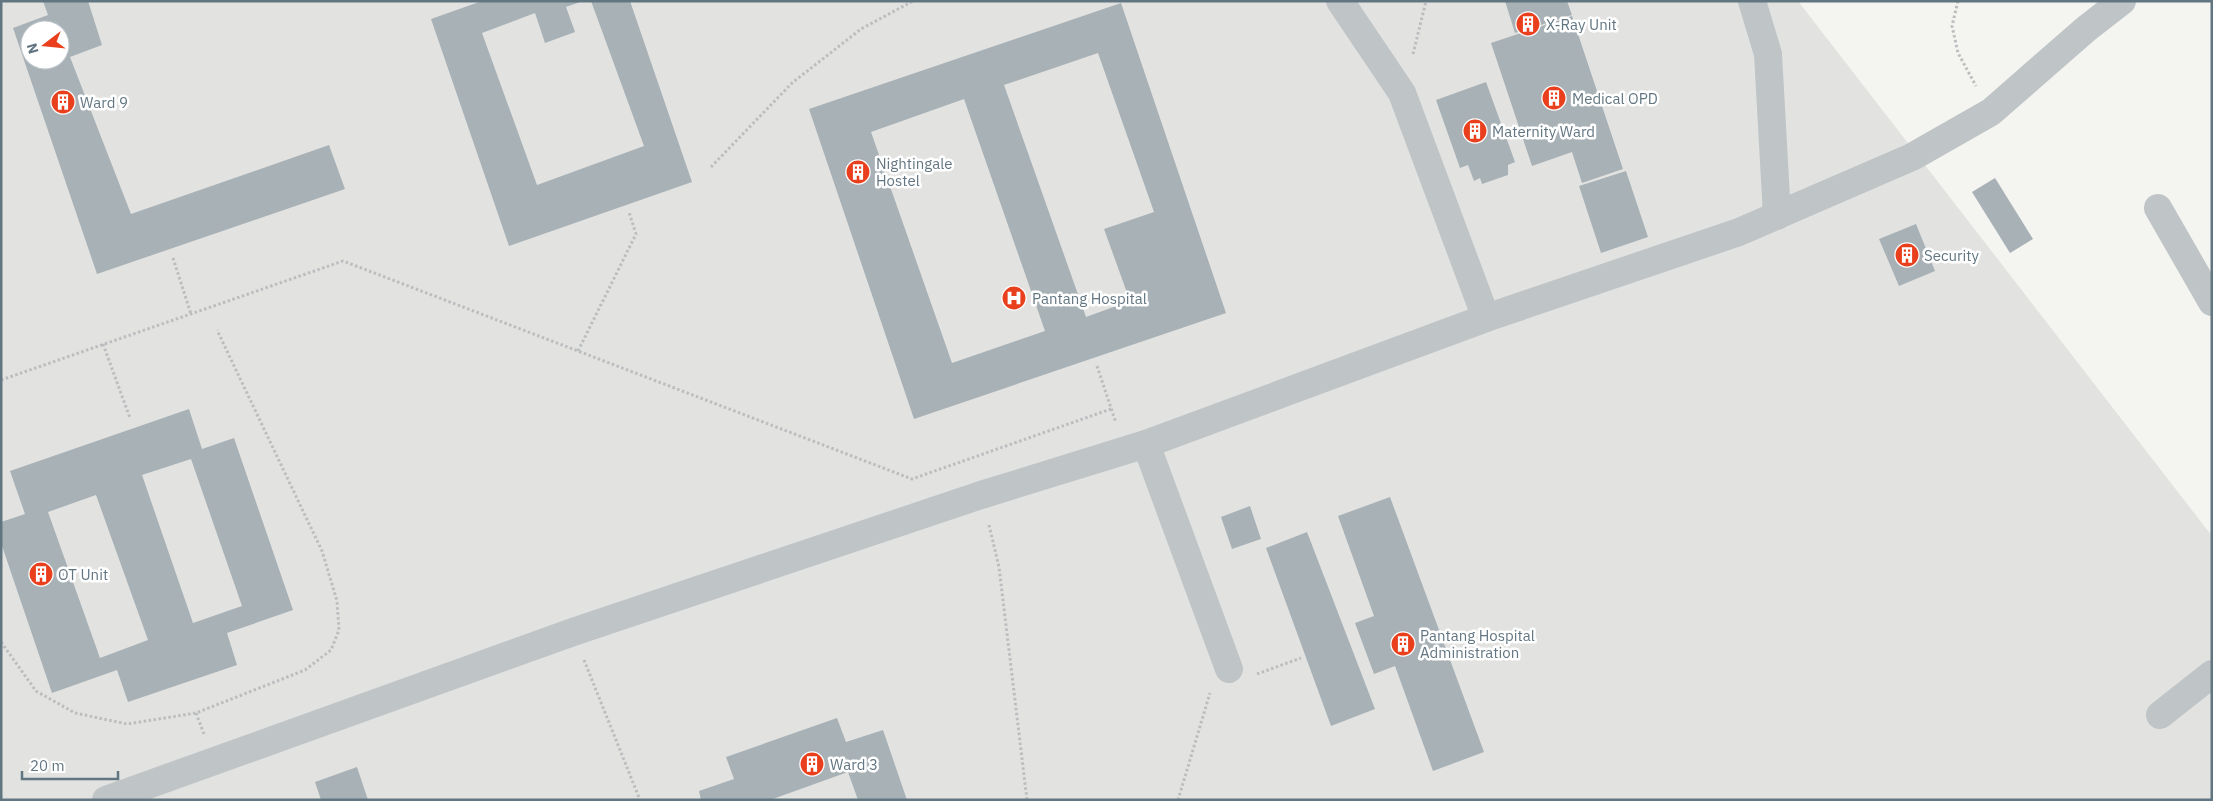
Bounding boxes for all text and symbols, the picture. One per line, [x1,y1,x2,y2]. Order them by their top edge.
building icon: X-Ray Unit [1515,11,1541,37]
place label: X-Ray Unit [1546,15,1617,34]
north arrow [20,20,70,70]
text: N [22,41,43,56]
building icon: Medical OPD [1541,85,1567,111]
building icon: Ward 9 [50,89,76,115]
place label: Medical OPD [1572,89,1658,108]
place label: Ward 9 [80,93,128,112]
building icon: Maternity Ward [1462,118,1488,144]
place label: Maternity Ward [1492,122,1595,141]
place label: Nightingale Hostel [876,154,953,190]
building icon: Nightingale Hostel [845,159,871,185]
building icon: Security [1894,242,1920,268]
place label: Security [1924,246,1980,265]
hospital icon: Pantang Hospital [1001,285,1027,311]
place label: Pantang Hospital [1032,289,1147,308]
building icon: OT Unit [28,561,54,587]
place label: OT Unit [58,565,108,584]
place label: Pantang Hospital Administration [1420,626,1535,662]
building icon: Pantang Hospital Administration [1390,631,1416,657]
scale bar [22,748,119,780]
building icon: Ward 3 [799,751,825,777]
place label: Ward 3 [830,755,878,774]
text: 20 m [30,756,65,775]

